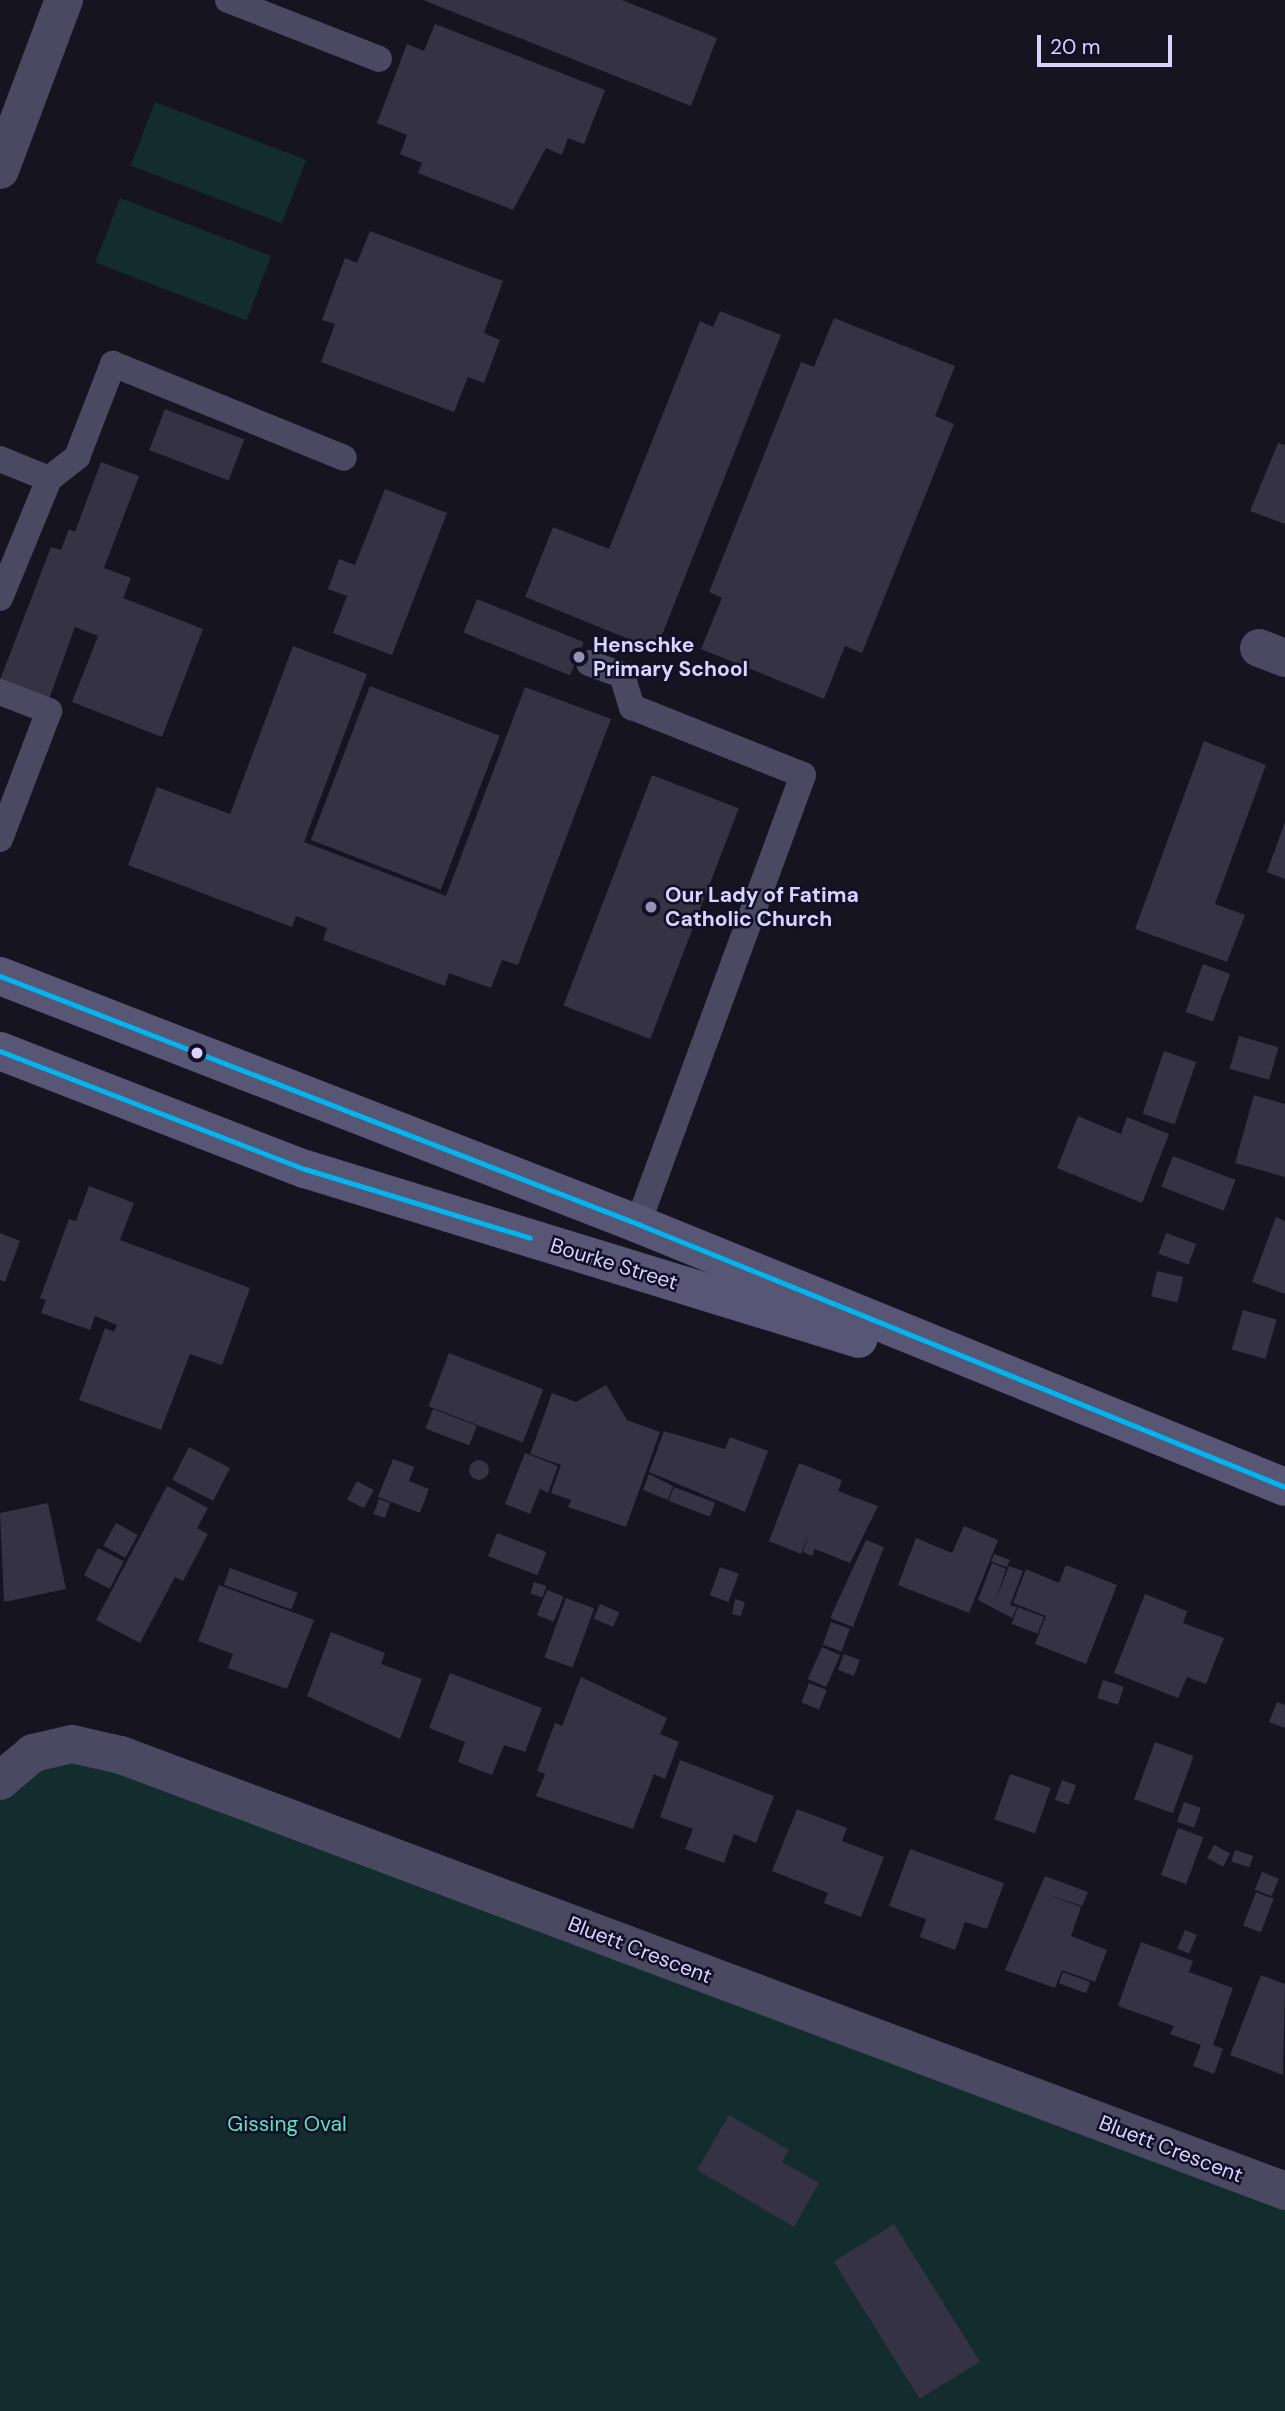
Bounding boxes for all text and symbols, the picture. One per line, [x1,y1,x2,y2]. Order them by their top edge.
scale bar [1040,21,1175,65]
text: 20 m [1050,33,1101,61]
place label: Henschke Primary School [593,632,748,682]
marker: Henschke Primary School [571,649,587,665]
place label: Our Lady of Fatima Catholic Church [665,882,859,932]
marker: Our Lady of Fatima Catholic Church [643,899,659,915]
unlabelled marker [190,1046,204,1060]
street label: Bourke Street [547,1233,681,1295]
street label: Bluett Crescent [564,1911,716,1989]
street label: Bluett Crescent [1095,2110,1247,2188]
park label: Gissing Oval [227,2111,347,2137]

